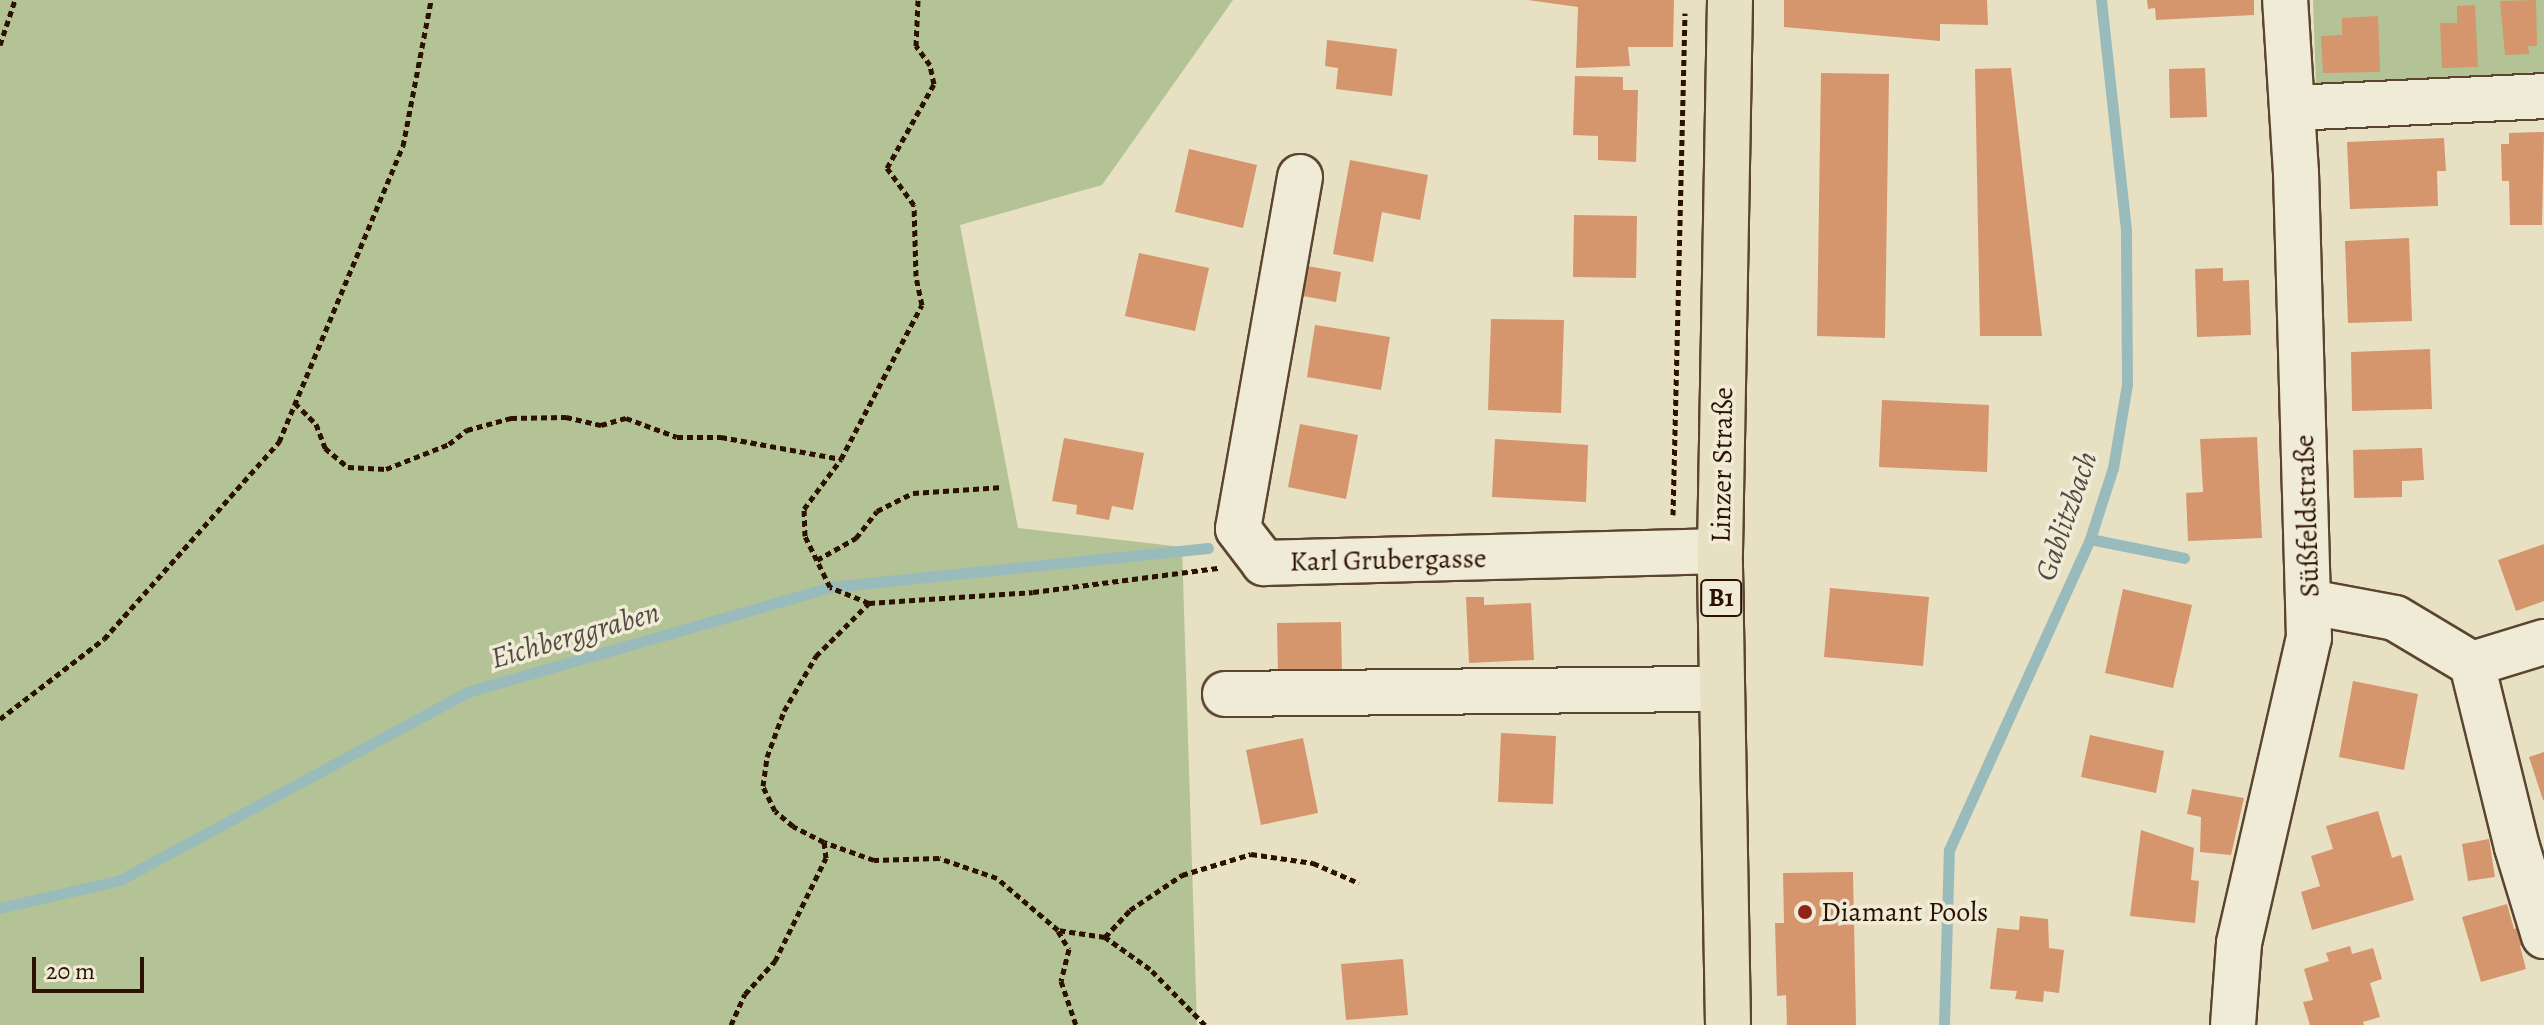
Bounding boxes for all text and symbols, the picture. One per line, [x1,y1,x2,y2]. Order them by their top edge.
street label: Linzer Straße [1704,387,1740,543]
street label: Süßfeldstraße [2287,434,2327,598]
water label: Gablitzbach [2027,447,2105,585]
street label: Karl Grubergasse [1289,541,1487,579]
road number: B1 [1699,576,1743,620]
water label: Eichberggraben [487,594,663,676]
place label: Diamant Pools [1821,895,1988,929]
marker: Diamant Pools [1796,903,1814,921]
scale bar [36,941,148,991]
text: 20 m [46,955,95,987]

